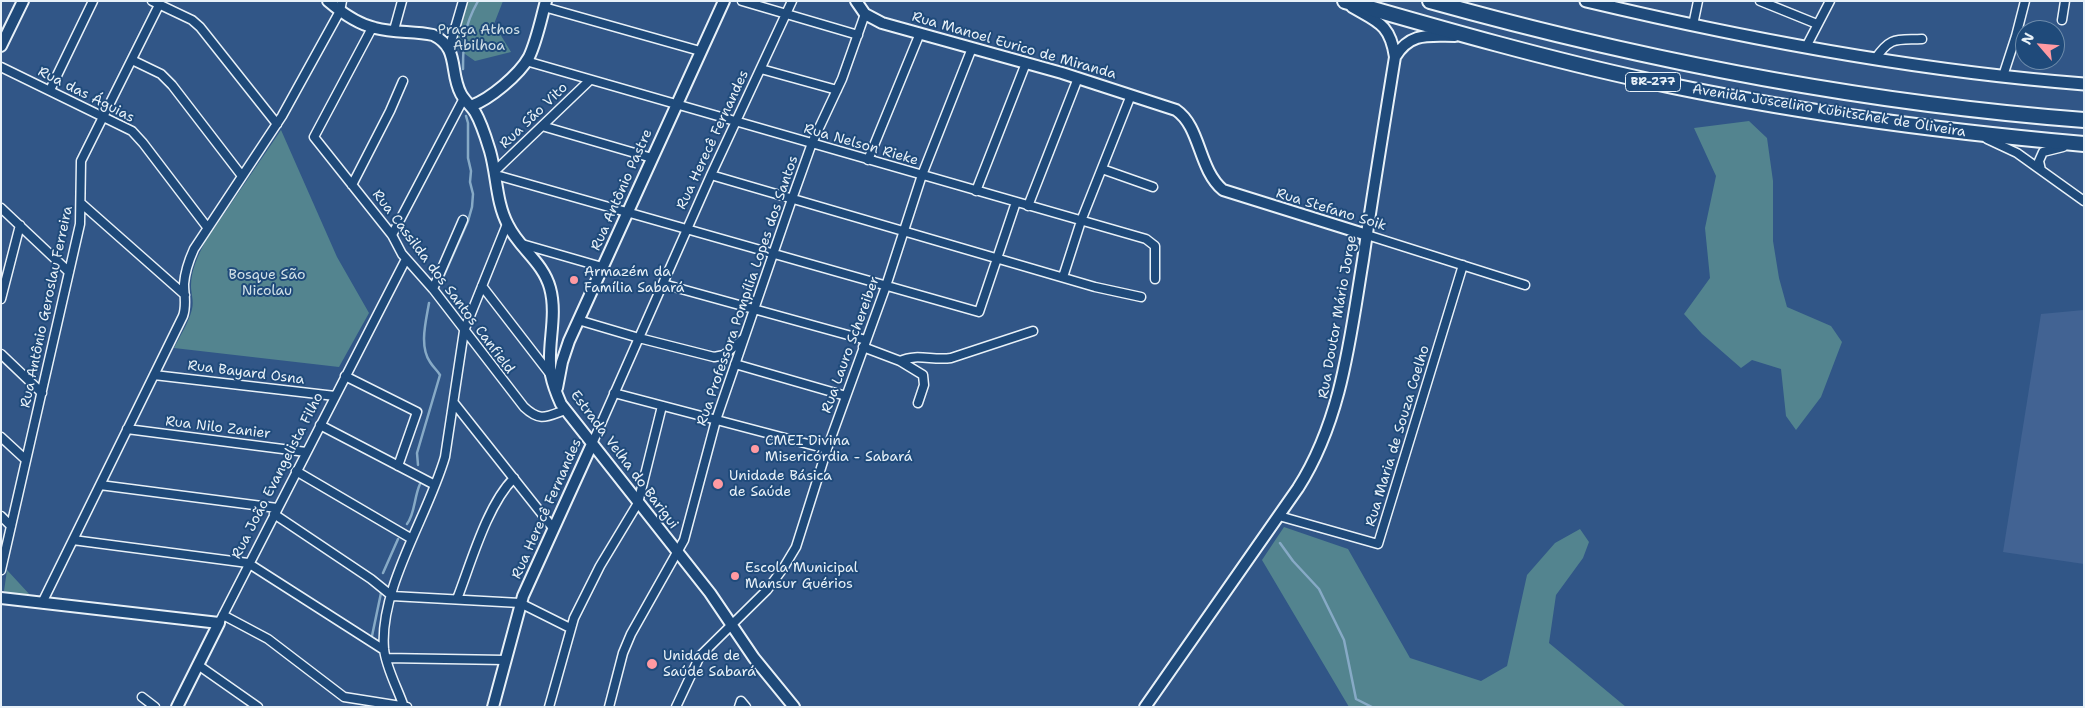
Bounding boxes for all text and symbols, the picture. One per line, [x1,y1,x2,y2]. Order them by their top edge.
street label: Rua Manoel Eurico de Miranda [910,9,1118,83]
north arrow [2015,20,2065,70]
park label: Praça Athos Abilhoa [438,22,520,54]
text: N [2017,30,2038,48]
street label: Rua das Águias [35,63,137,127]
street label: Rua Herecê Fernandes [673,68,753,212]
road number: BR-277 [1626,72,1680,91]
street label: Rua São Vito [497,79,571,153]
street label: Avenida Juscelino Kubitschek de Oliveira [1691,81,1967,141]
street label: Rua Nelson Rieke [802,121,920,169]
street label: Rua Antônio Pastre [588,127,656,253]
street label: Rua Professora Pompília Lopes dos Santos [694,154,802,428]
street label: Rua Stefano Soik [1274,185,1388,235]
street label: Rua Cassilda dos Santos Canfield [368,187,518,377]
street label: Rua Antônio Geroslau Ferreira [17,204,77,410]
street label: Rua Doutor Mário Jorge [1315,234,1361,400]
place label: Armazém da Família Sabará [584,264,684,296]
park label: Bosque São Nicolau [229,267,305,300]
marker: Armazém da Família Sabará [568,274,580,286]
street label: Rua Lauro Schereiber [818,274,884,416]
street label: Rua Maria de Souza Coelho [1362,343,1434,529]
street label: Rua Bayard Osna [187,358,305,388]
street label: Estrada Velha do Barigui [566,387,682,533]
street label: Rua João Evangelista Filho [229,390,327,562]
street label: Rua Nilo Zanier [164,413,272,443]
place label: CMEI Divina Misericórdia - Sabará [765,433,912,466]
street label: Rua Herecê Fernandes [508,436,586,582]
marker: CMEI Divina Misericórdia - Sabará [749,443,761,455]
place label: Unidade Básica de Saúde [729,468,832,501]
marker: Unidade Básica de Saúde [711,477,725,491]
place label: Escola Municipal Mansur Guérios [745,560,858,592]
marker: Escola Municipal Mansur Guérios [729,570,741,582]
place label: Unidade de Saúde Sabará [663,648,756,680]
marker: Unidade de Saúde Sabará [645,657,659,671]

